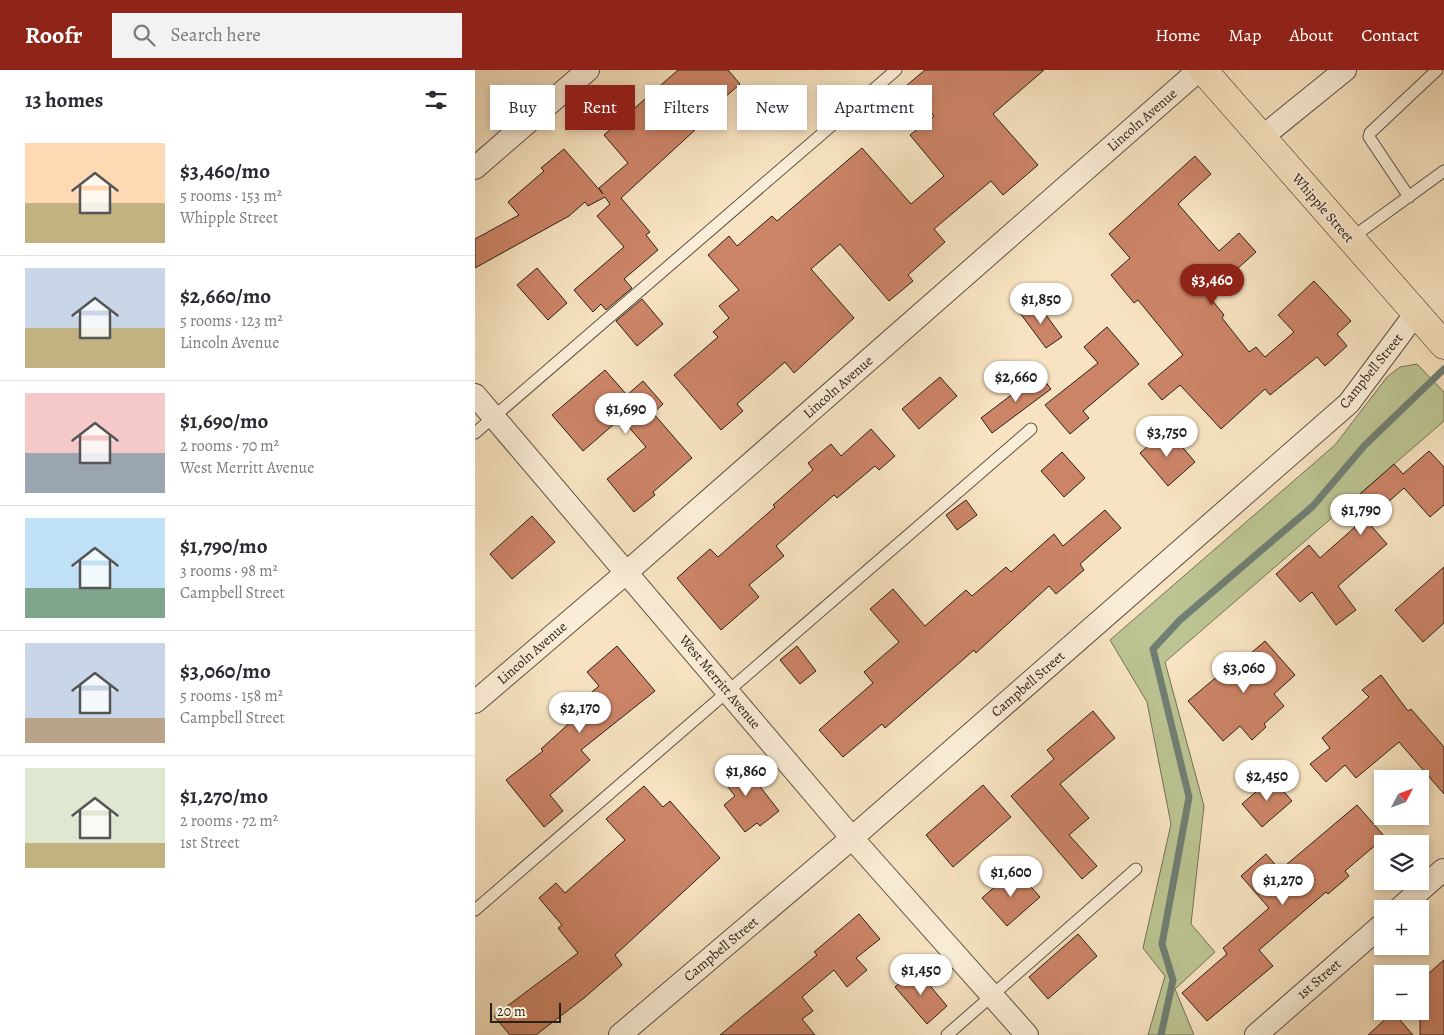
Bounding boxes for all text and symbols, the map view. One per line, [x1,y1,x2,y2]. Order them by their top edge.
search box [112,13,462,58]
text: Roofr [25,19,82,51]
icon: search [130,21,158,49]
text: Search here [170,22,261,48]
text: Home [1155,23,1200,47]
text: Map [1228,23,1261,47]
text: About [1289,23,1333,47]
text: Contact [1361,23,1419,47]
street label: Lincoln Avenue [1103,84,1181,156]
chip: Buy [490,85,555,130]
chip: Rent [565,85,635,130]
chip: Filters [645,85,727,130]
chip: New [737,85,807,130]
chip: Apartment [817,85,932,130]
text: 13 homes [25,86,103,114]
icon: filters [422,86,450,114]
text: $3,460/mo [180,157,270,185]
icon: home [65,163,125,223]
street label: Whipple Street [1287,169,1359,247]
text: 5 rooms · 153 m² [180,185,282,207]
text: Whipple Street [180,207,278,229]
pin: $3,460 [1171,264,1253,306]
text: $3,460 [1191,269,1233,291]
text: $2,660/mo [180,282,271,310]
pin: $1,850 [1000,282,1082,325]
icon: home [65,288,125,348]
text: $1,850 [1021,288,1061,310]
text: 5 rooms · 123 m² [180,310,283,332]
street label: Campbell Street [1335,329,1407,413]
text: Lincoln Avenue [180,332,279,354]
street label: Lincoln Avenue [799,351,877,423]
pin: $2,660 [975,360,1057,403]
text: $2,660 [995,366,1037,388]
pin: $1,690 [585,392,667,435]
text: $1,690 [606,398,646,420]
text: $1,690/mo [180,407,268,435]
icon: home [65,413,125,473]
pin: $3,750 [1126,416,1208,458]
text: $3,750 [1147,421,1187,443]
text: 2 rooms · 70 m² [180,435,279,457]
text: West Merritt Avenue [180,457,314,479]
pin: $1,790 [1320,494,1402,536]
text: $1,790 [1341,499,1381,521]
text: $1,790/mo [180,532,268,560]
icon: home [65,538,125,598]
text: 3 rooms · 98 m² [180,560,278,582]
text: Campbell Street [180,582,285,604]
street label: Lincoln Avenue [493,617,571,689]
street label: West Merritt Avenue [674,630,765,733]
street label: Campbell Street [987,646,1069,721]
pin: $3,060 [1203,652,1285,694]
text: $3,060/mo [180,657,271,685]
text: $3,060 [1223,657,1265,679]
icon: home [65,663,125,723]
text: 5 rooms · 158 m² [180,685,283,707]
pin: $2,170 [539,692,621,734]
text: $2,170 [560,697,600,719]
text: Campbell Street [180,707,285,729]
pin: $1,860 [705,754,787,797]
text: $1,860 [726,760,766,782]
pin: $2,450 [1226,760,1308,802]
text: $2,450 [1246,765,1288,787]
north arrow [1374,770,1429,825]
map controls [1374,770,1429,1020]
text: $1,270/mo [180,782,268,810]
icon: home [65,788,125,848]
text: 2 rooms · 72 m² [180,810,278,832]
text: 1st Street [180,832,240,854]
button: layers [1374,835,1429,890]
pin: $1,600 [970,856,1052,898]
text: $1,600 [990,861,1032,883]
pin: $1,270 [1242,864,1324,906]
text: $1,270 [1263,869,1303,891]
button: + [1374,900,1429,955]
street label: Campbell Street [680,912,763,986]
pin: $1,450 [880,954,962,996]
street label: 1st Street [1293,954,1345,1003]
text: $1,450 [901,959,941,981]
button: − [1374,965,1429,1020]
scale bar [490,1000,561,1023]
text: 20 m [497,1002,526,1021]

